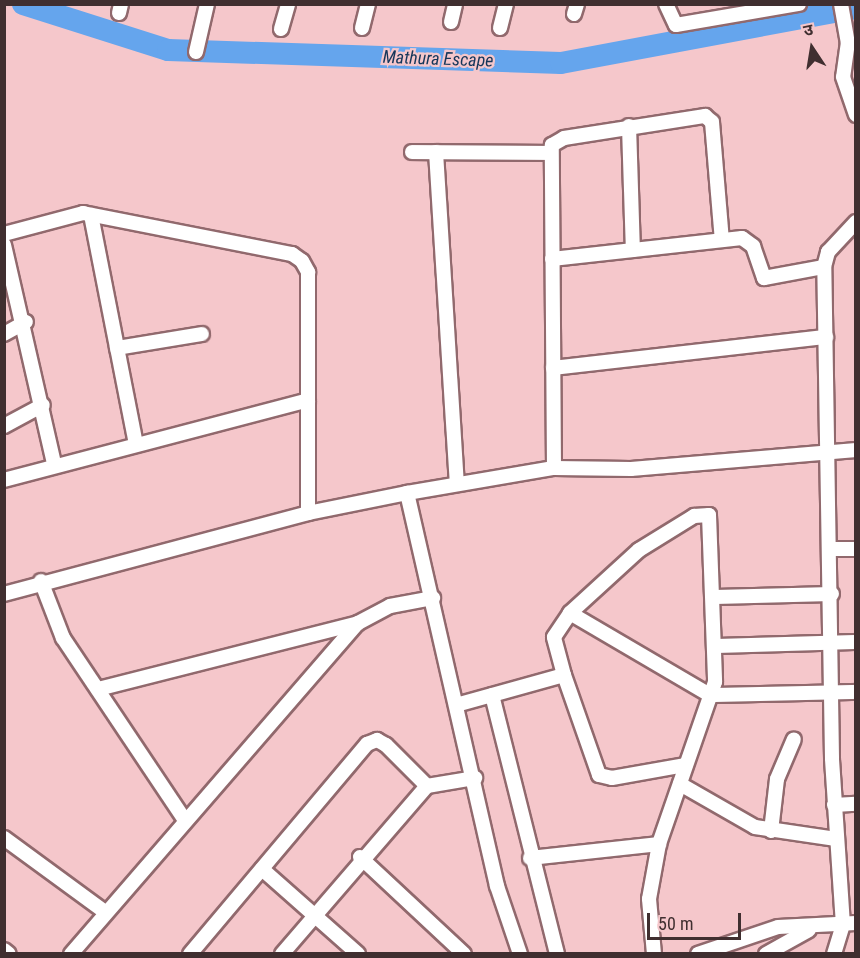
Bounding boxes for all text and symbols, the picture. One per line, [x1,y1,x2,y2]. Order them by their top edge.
north arrow [782,18,842,78]
text: उ [802,20,815,40]
water label: Mathura Escape [382,46,494,72]
scale bar [650,901,744,939]
text: 50 m [658,913,693,934]

